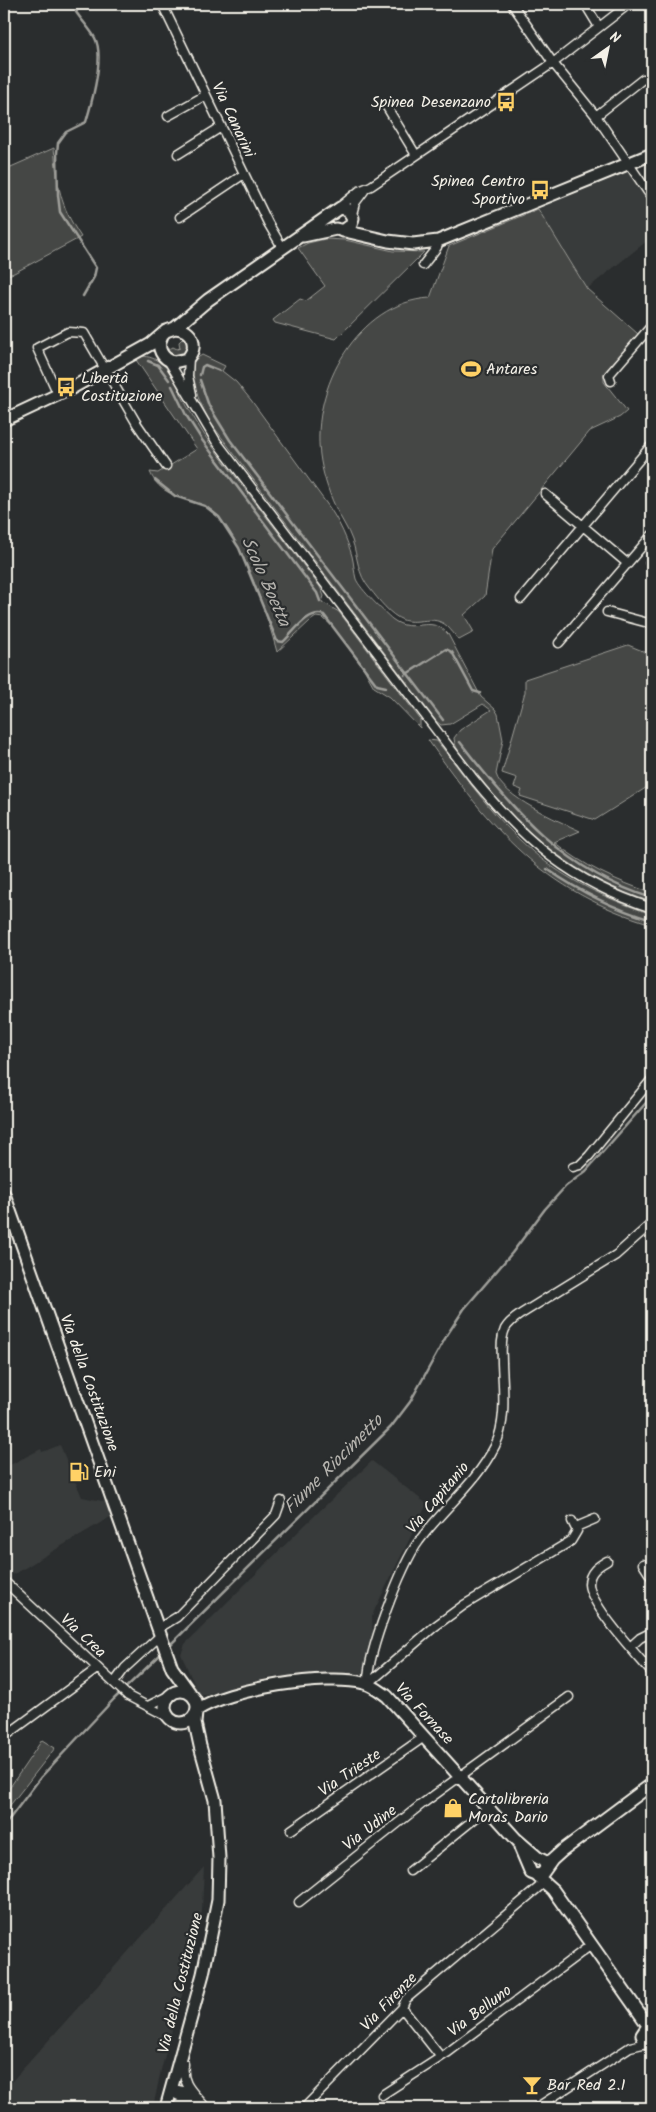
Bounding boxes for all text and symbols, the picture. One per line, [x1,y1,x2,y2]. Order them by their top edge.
north arrow [584,22,634,72]
text: N [605,26,624,50]
street label: Via Canarini [205,78,262,163]
place label: Spinea Desenzano [371,90,491,115]
bus stop icon: Spinea Desenzano [495,91,517,113]
place label: Spinea Centro Sportivo [431,169,525,212]
bus stop icon: Spinea Centro Sportivo [529,179,551,201]
place label: Antares [486,357,537,382]
sports icon: Antares [460,358,482,380]
place label: Libertà Costituzione [81,366,162,409]
bus stop icon: Libertà Costituzione [55,376,77,398]
water label: Scolo Boetta [232,532,298,633]
street label: Via della Costituzione [53,1311,125,1455]
water label: Fiume Riocimetto [277,1407,392,1522]
street label: Via Capitanio [400,1456,476,1540]
place label: Eni [94,1460,117,1485]
fuel station icon: Eni [68,1461,90,1483]
street label: Via Crea [54,1608,112,1664]
street label: Via Fornase [389,1677,459,1751]
street label: Via Trieste [313,1743,387,1803]
place label: Cartolibreria Moras Dario [468,1787,549,1830]
shop icon: Cartolibreria Moras Dario [442,1797,464,1819]
street label: Via Udine [337,1799,403,1857]
street label: Via della Costituzione [151,1910,211,2056]
street label: Via Firenze [354,1967,424,2037]
street label: Via Belluno [443,1978,517,2044]
place label: Bar Red 2.1 [547,2073,625,2098]
bar icon: Bar Red 2.1 [521,2074,543,2096]

